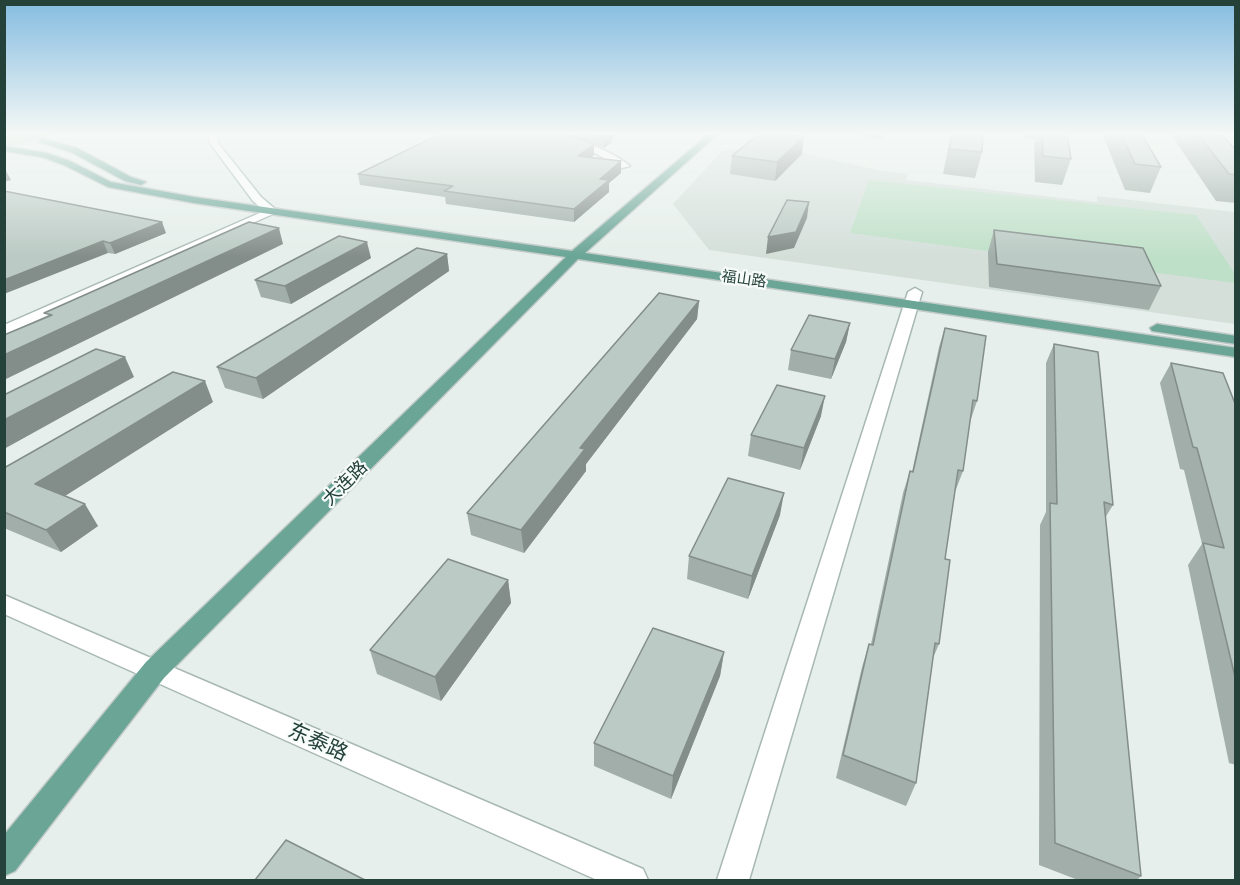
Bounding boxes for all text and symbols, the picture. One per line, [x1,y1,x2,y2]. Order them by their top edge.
street label: 福山路 [720,267,768,291]
street label: 大连路 [318,456,372,510]
street label: 东泰路 [284,718,352,766]

